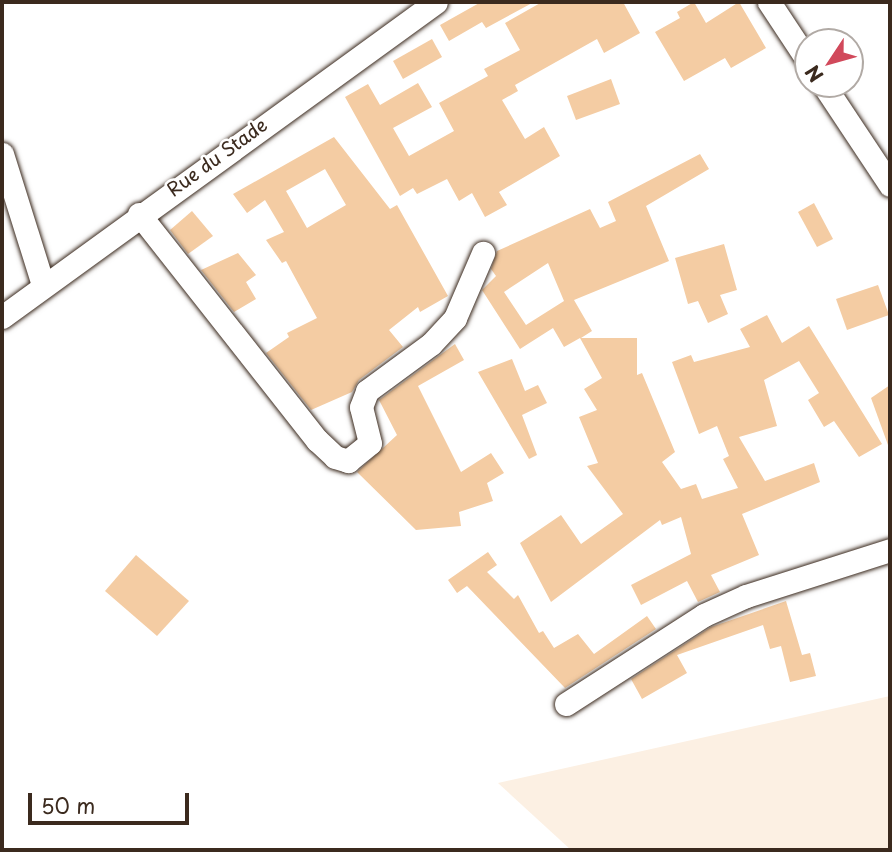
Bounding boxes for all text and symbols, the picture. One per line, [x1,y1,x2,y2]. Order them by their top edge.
north arrow [794,28,864,98]
text: N [798,60,829,88]
street label: Rue du Stade [161,112,273,202]
scale bar [32,778,192,822]
text: 50 m [41,789,95,821]

